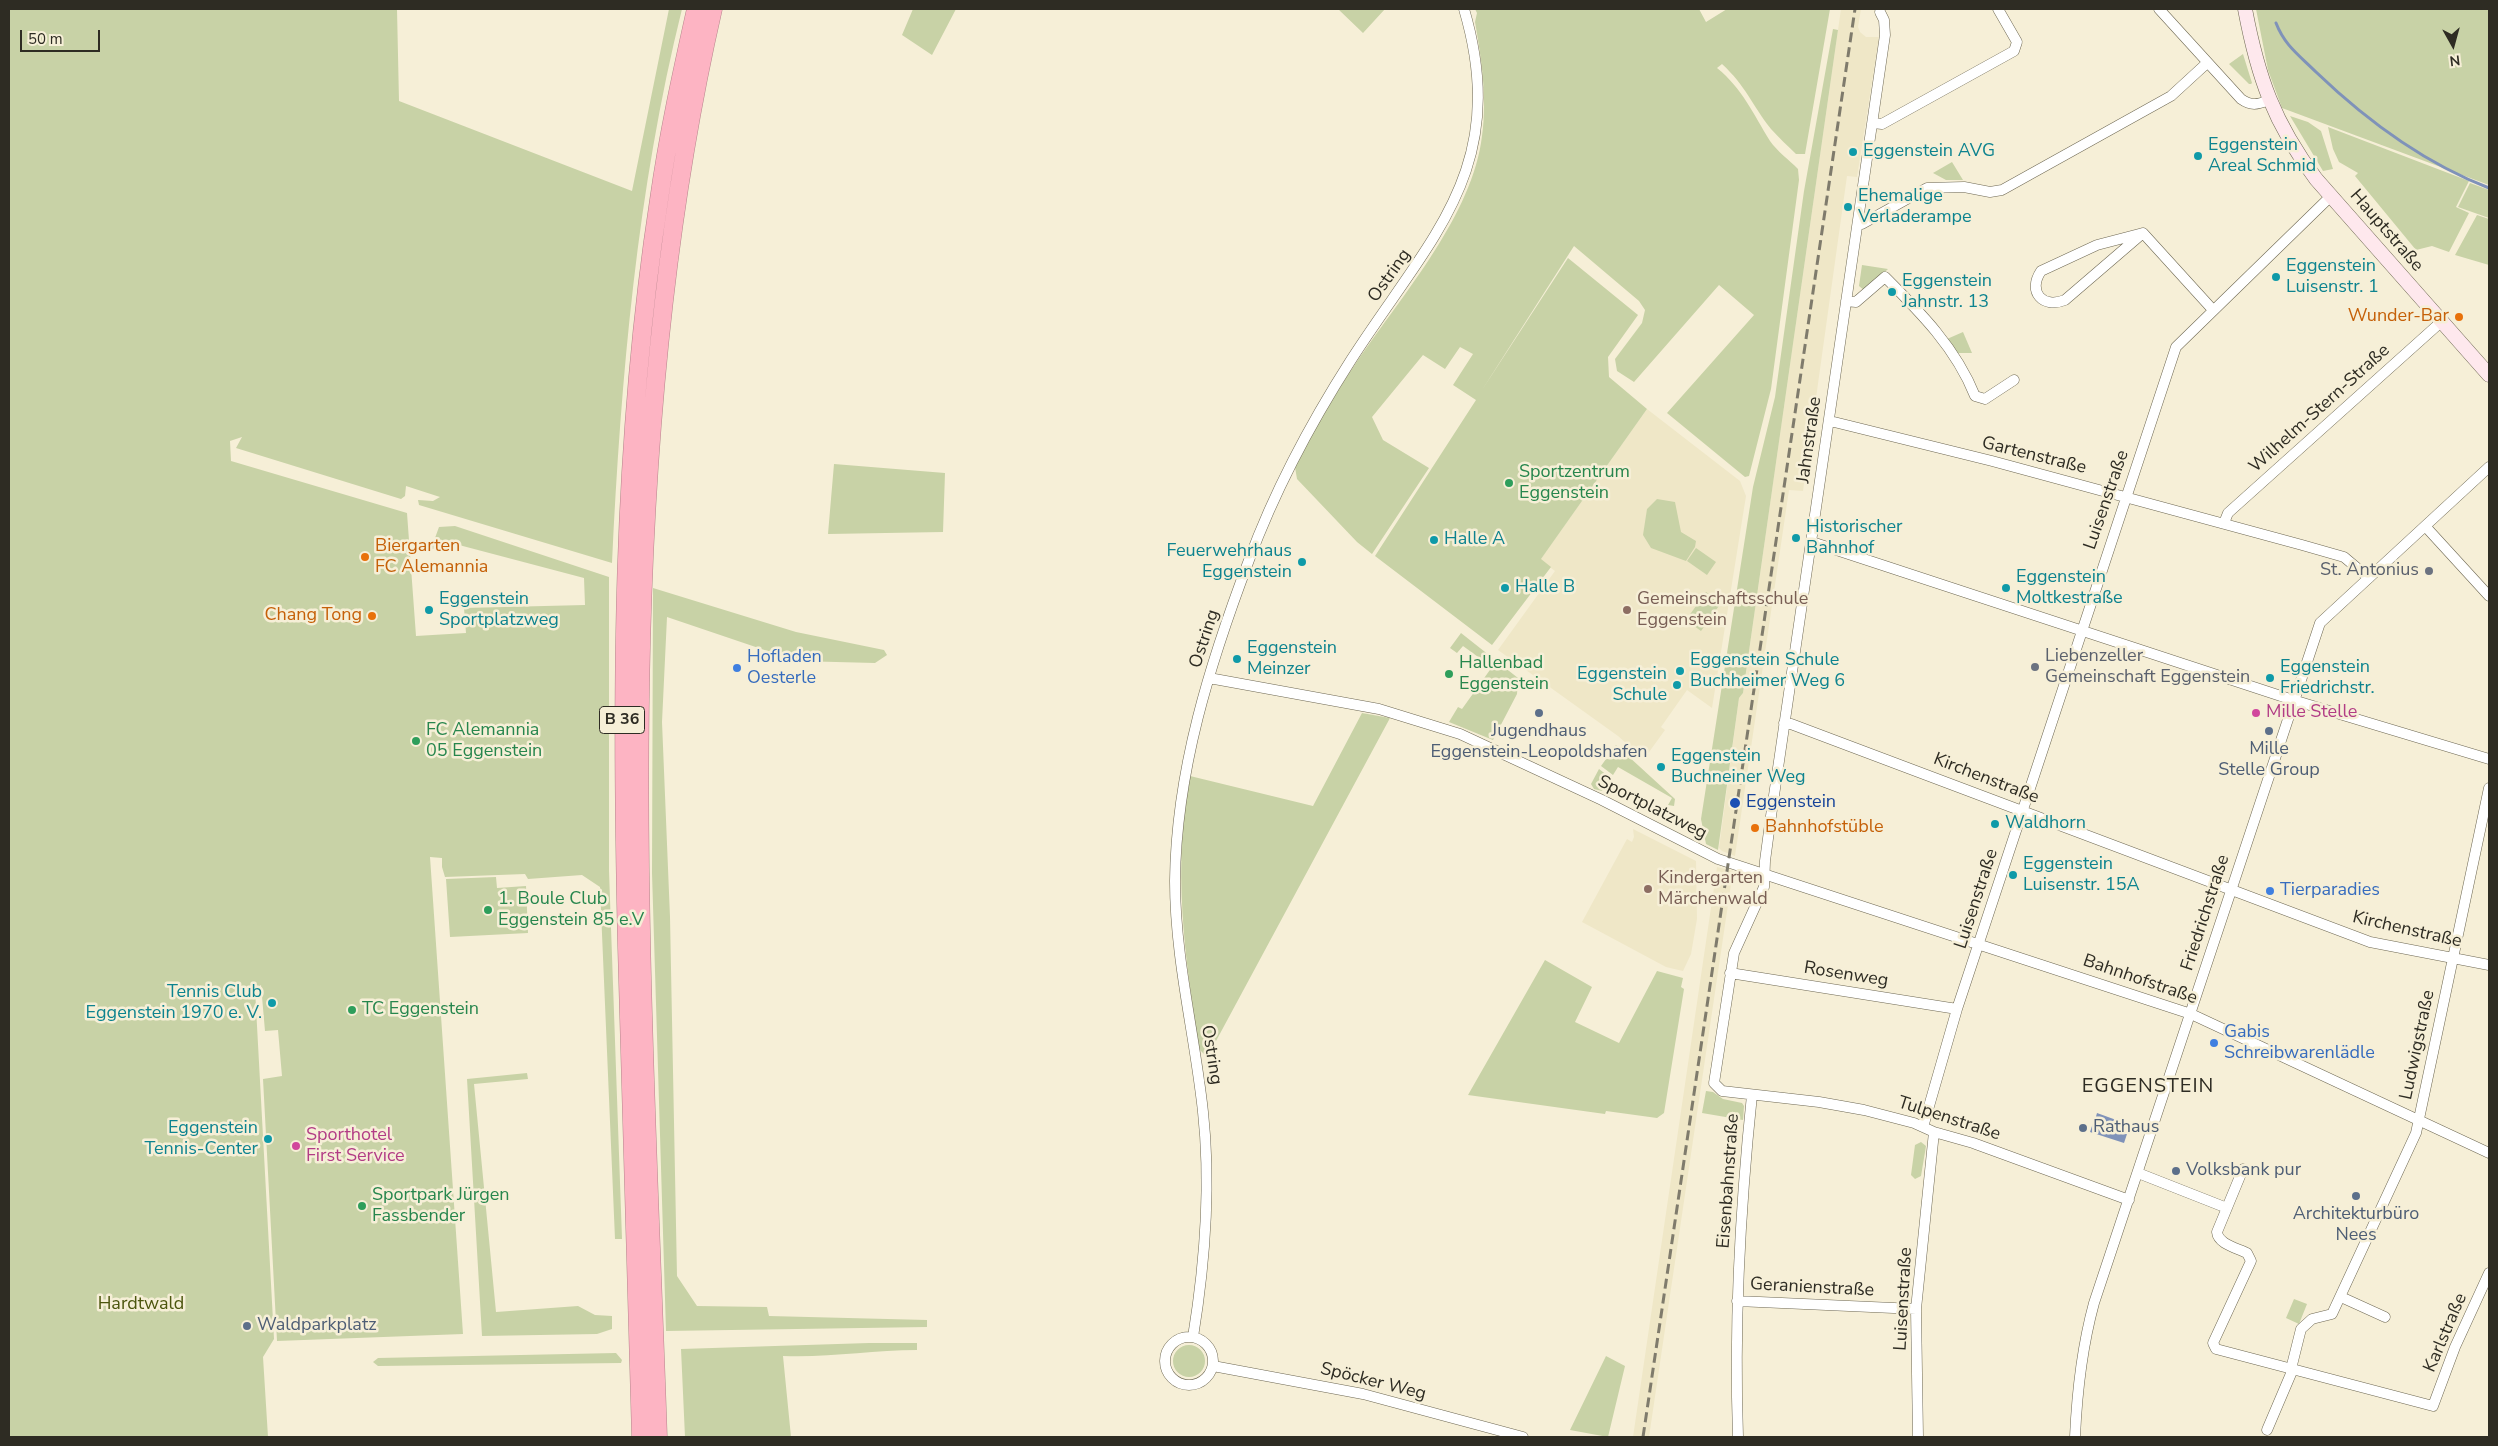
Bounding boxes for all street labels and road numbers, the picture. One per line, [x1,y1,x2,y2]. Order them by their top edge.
street label: Hauptstraße [2345,186,2427,276]
street label: Ostring [1364,245,1416,307]
street label: Wilhelm-Stern-Straße [2245,340,2395,478]
street label: Jahnstraße [1793,395,1827,485]
street label: Gartenstraße [1980,433,2088,479]
street label: Luisenstraße [2080,447,2134,553]
street label: Ostring [1185,607,1225,671]
road number: B 36 [600,706,644,734]
street label: Kirchenstraße [1930,749,2042,809]
street label: Sportplatzweg [1594,771,1710,845]
street label: Luisenstraße [1951,846,2003,952]
street label: Friedrichstraße [2177,852,2235,974]
street label: Kirchenstraße [2350,907,2464,953]
street label: Bahnhofstraße [2080,950,2200,1010]
street label: Rosenweg [1802,958,1890,992]
street label: Ludwigstraße [2396,988,2440,1102]
street label: Ostring [1196,1024,1226,1086]
street label: Tulpenstraße [1895,1092,2003,1146]
street label: Eisenbahnstraße [1714,1113,1744,1249]
street label: Luisenstraße [1891,1247,1917,1351]
street label: Geranienstraße [1749,1274,1875,1302]
street label: Karlstraße [2420,1290,2472,1376]
street label: Spöcker Weg [1318,1358,1428,1406]

